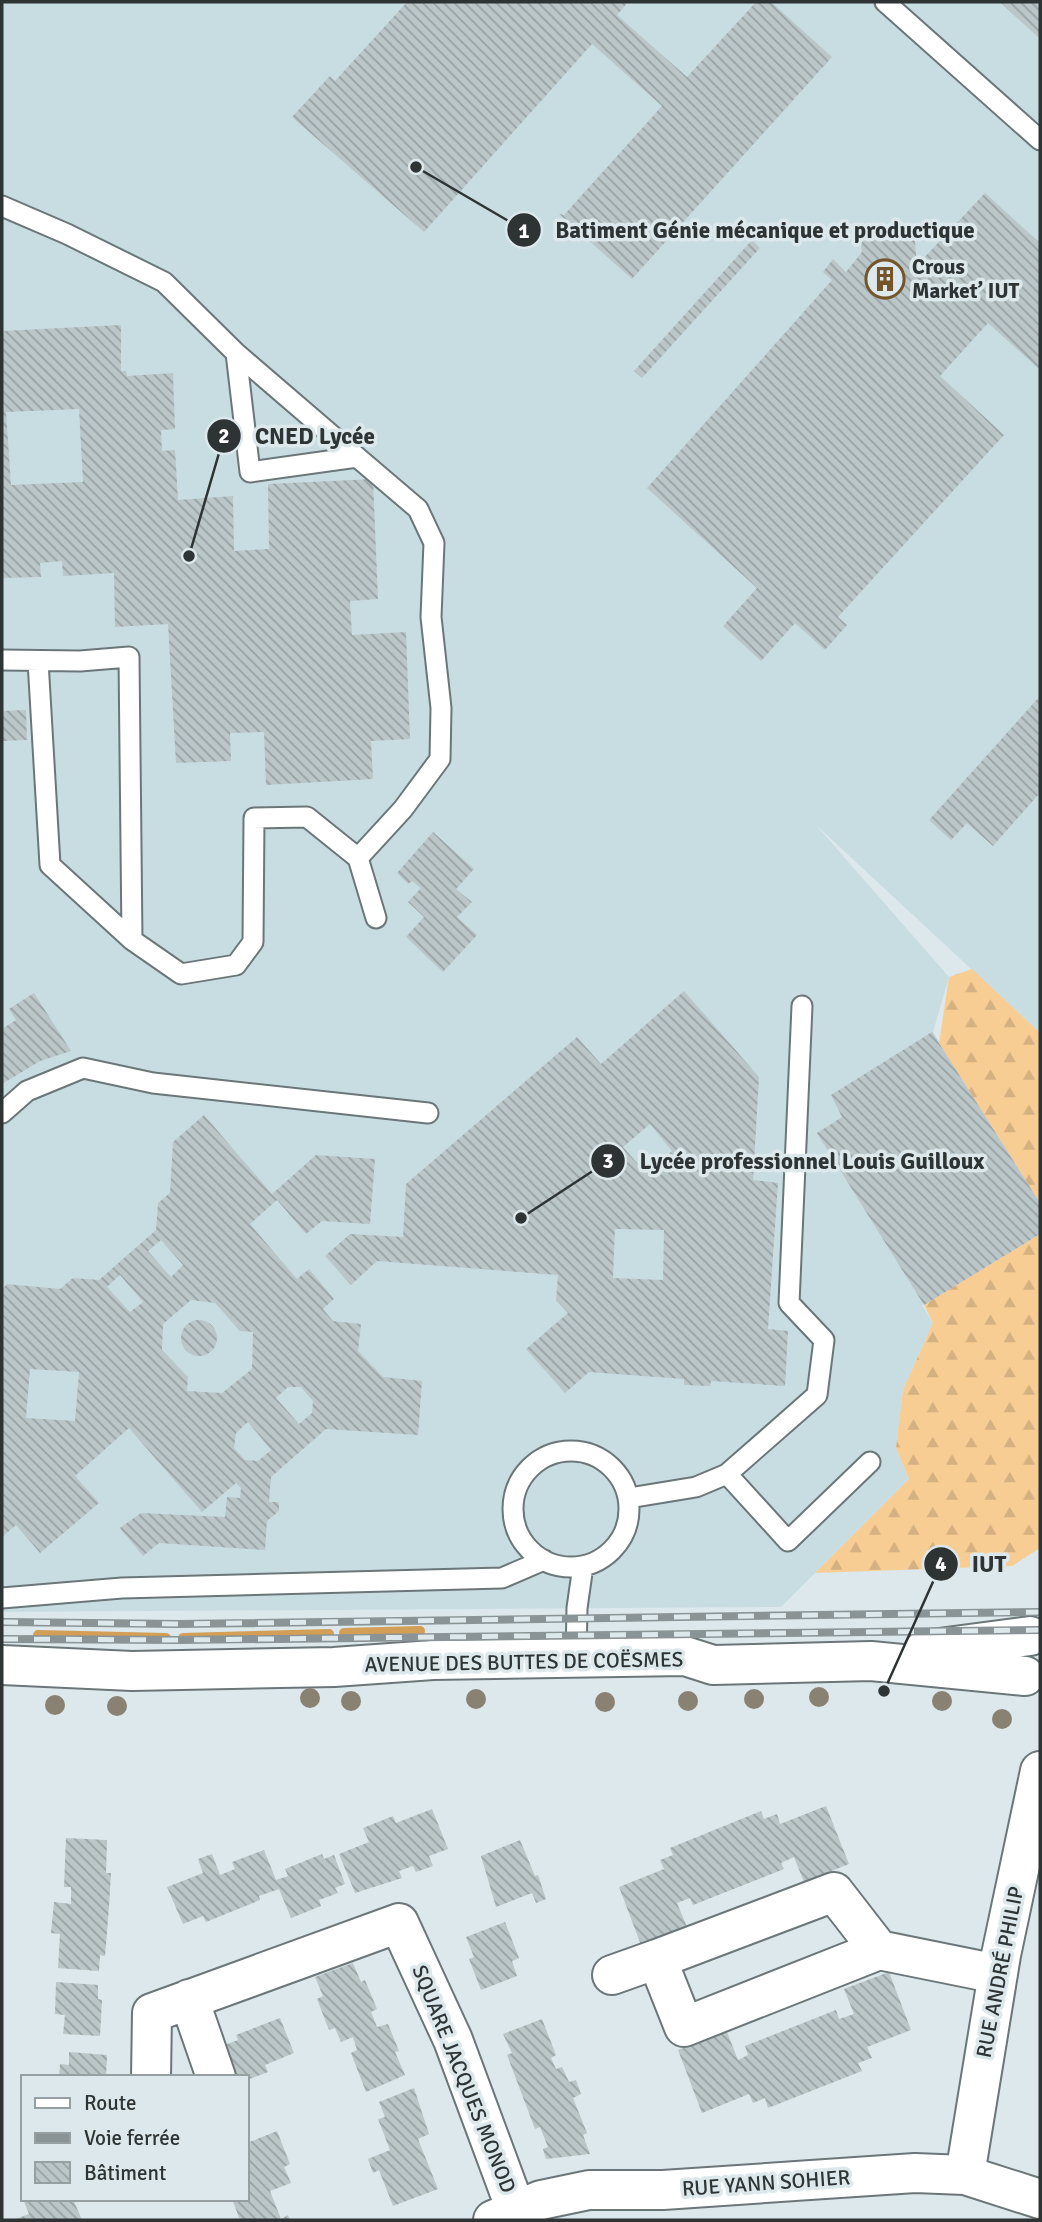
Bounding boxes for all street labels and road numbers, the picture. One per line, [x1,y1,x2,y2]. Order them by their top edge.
street label: AVENUE DES BUTTES DE COËSMES [364,1646,684,1678]
street label: RUE ANDRÉ PHILIP [971,1884,1029,2060]
street label: SQUARE JACQUES MONOD [406,1961,522,2197]
street label: RUE YANN SOHIER [681,2164,851,2202]

